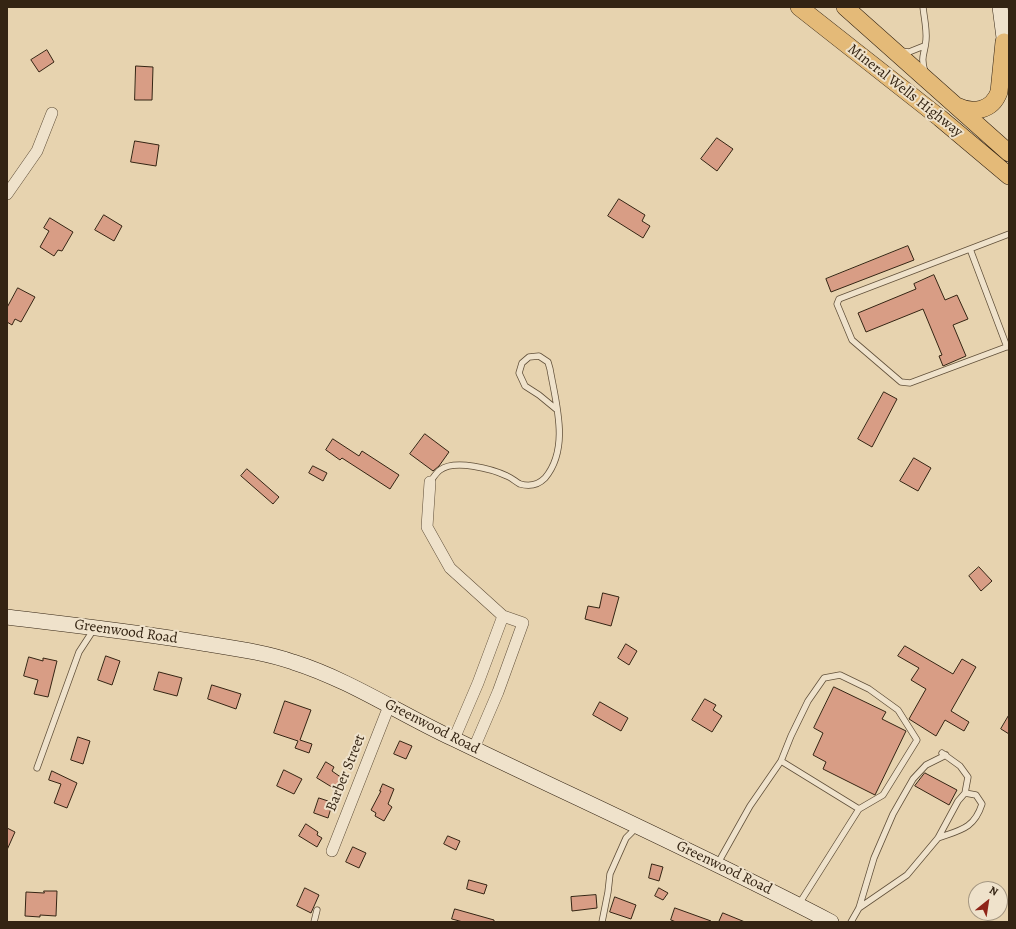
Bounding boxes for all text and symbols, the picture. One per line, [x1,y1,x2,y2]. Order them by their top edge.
street label: Mineral Wells Highway [844,40,966,142]
street label: Greenwood Road [73,616,179,648]
street label: Greenwood Road [381,695,483,759]
street label: Barber Street [322,732,370,814]
street label: Greenwood Road [673,837,775,899]
north arrow [968,881,1008,921]
text: N [987,883,1001,900]

